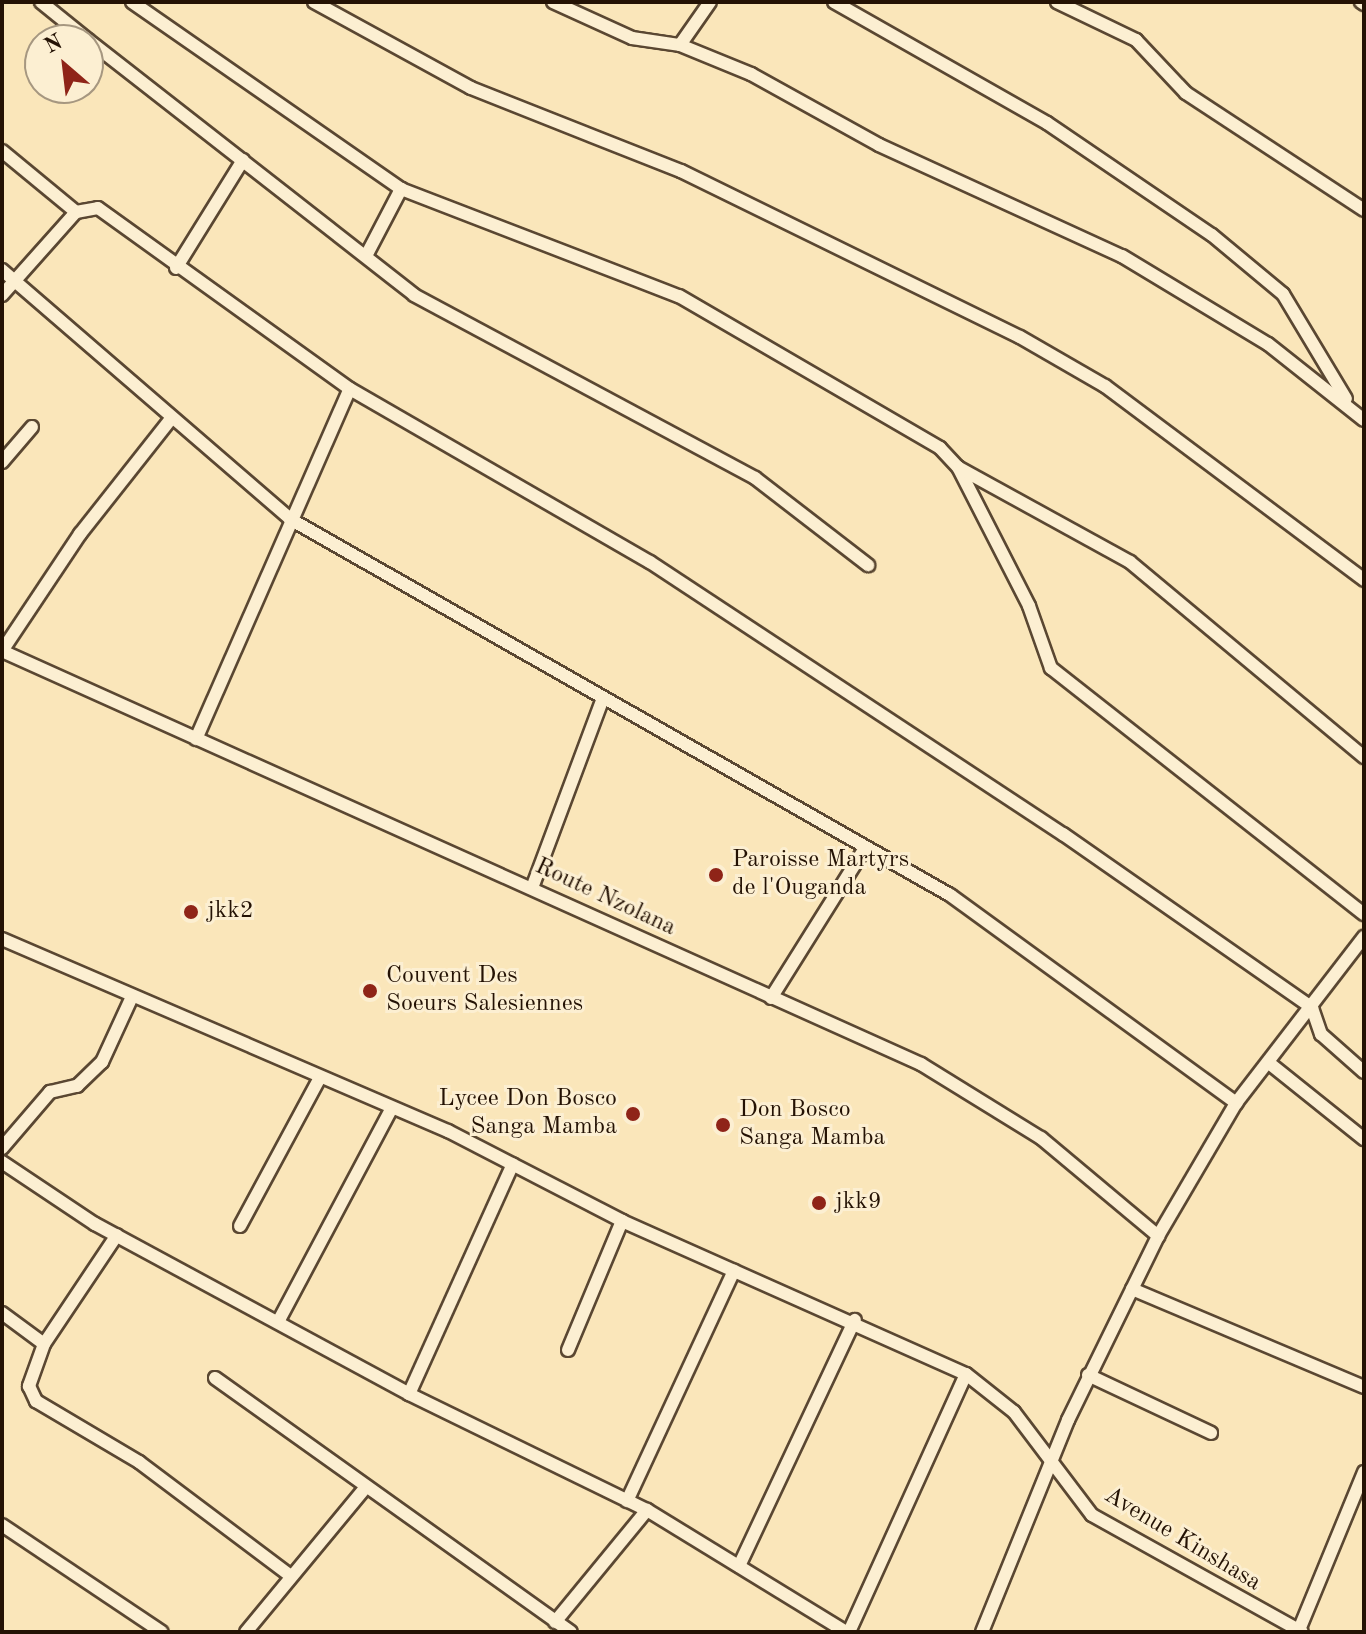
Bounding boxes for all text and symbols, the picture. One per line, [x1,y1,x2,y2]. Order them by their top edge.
north arrow [24,24,104,104]
text: N [41,31,66,58]
place label: Paroisse Martyrs de l'Ouganda [732,847,909,903]
street label: Route Nzolana [530,853,680,943]
marker: Paroisse Martyrs de l'Ouganda [707,866,725,884]
place label: jkk2 [207,898,254,926]
marker: jkk2 [182,903,200,921]
place label: Couvent Des Soeurs Salesiennes [386,963,583,1019]
marker: Couvent Des Soeurs Salesiennes [361,982,379,1000]
place label: Lycee Don Bosco Sanga Mamba [439,1086,617,1142]
place label: Don Bosco Sanga Mamba [739,1097,885,1153]
marker: Lycee Don Bosco Sanga Mamba [624,1105,642,1123]
marker: Don Bosco Sanga Mamba [714,1116,732,1134]
place label: jkk9 [835,1189,882,1217]
marker: jkk9 [810,1194,828,1212]
street label: Avenue Kinshasa [1098,1482,1266,1598]

